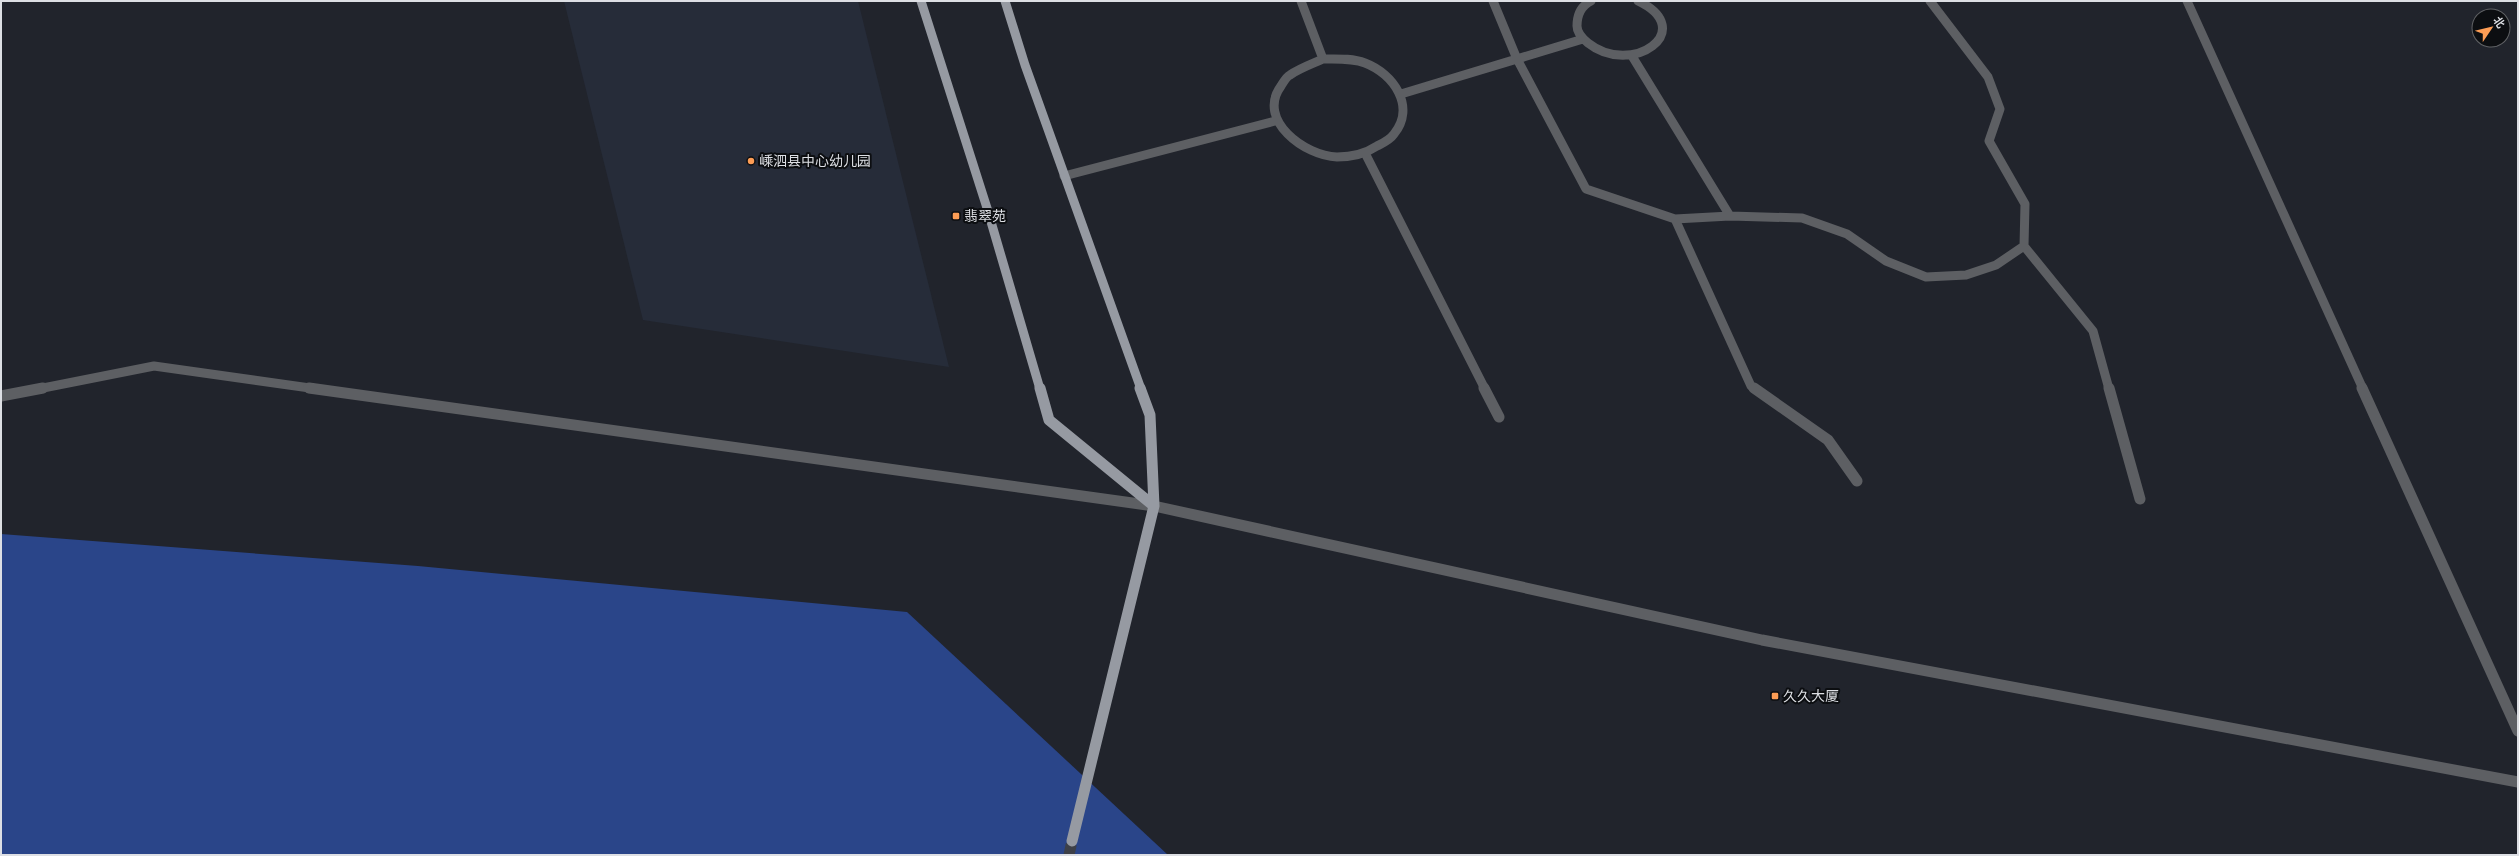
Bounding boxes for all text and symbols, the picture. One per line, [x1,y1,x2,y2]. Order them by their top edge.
north arrow [2471,8,2511,48]
text: 北 [2490,14,2508,31]
place label: 嵊泗县中心幼儿园 [759,152,871,170]
marker: 嵊泗县中心幼儿园 [746,156,756,166]
place label: 翡翠苑 [964,207,1006,225]
marker: 翡翠苑 [951,211,961,221]
place label: 久久大厦 [1783,687,1839,705]
marker: 久久大厦 [1770,691,1780,701]

